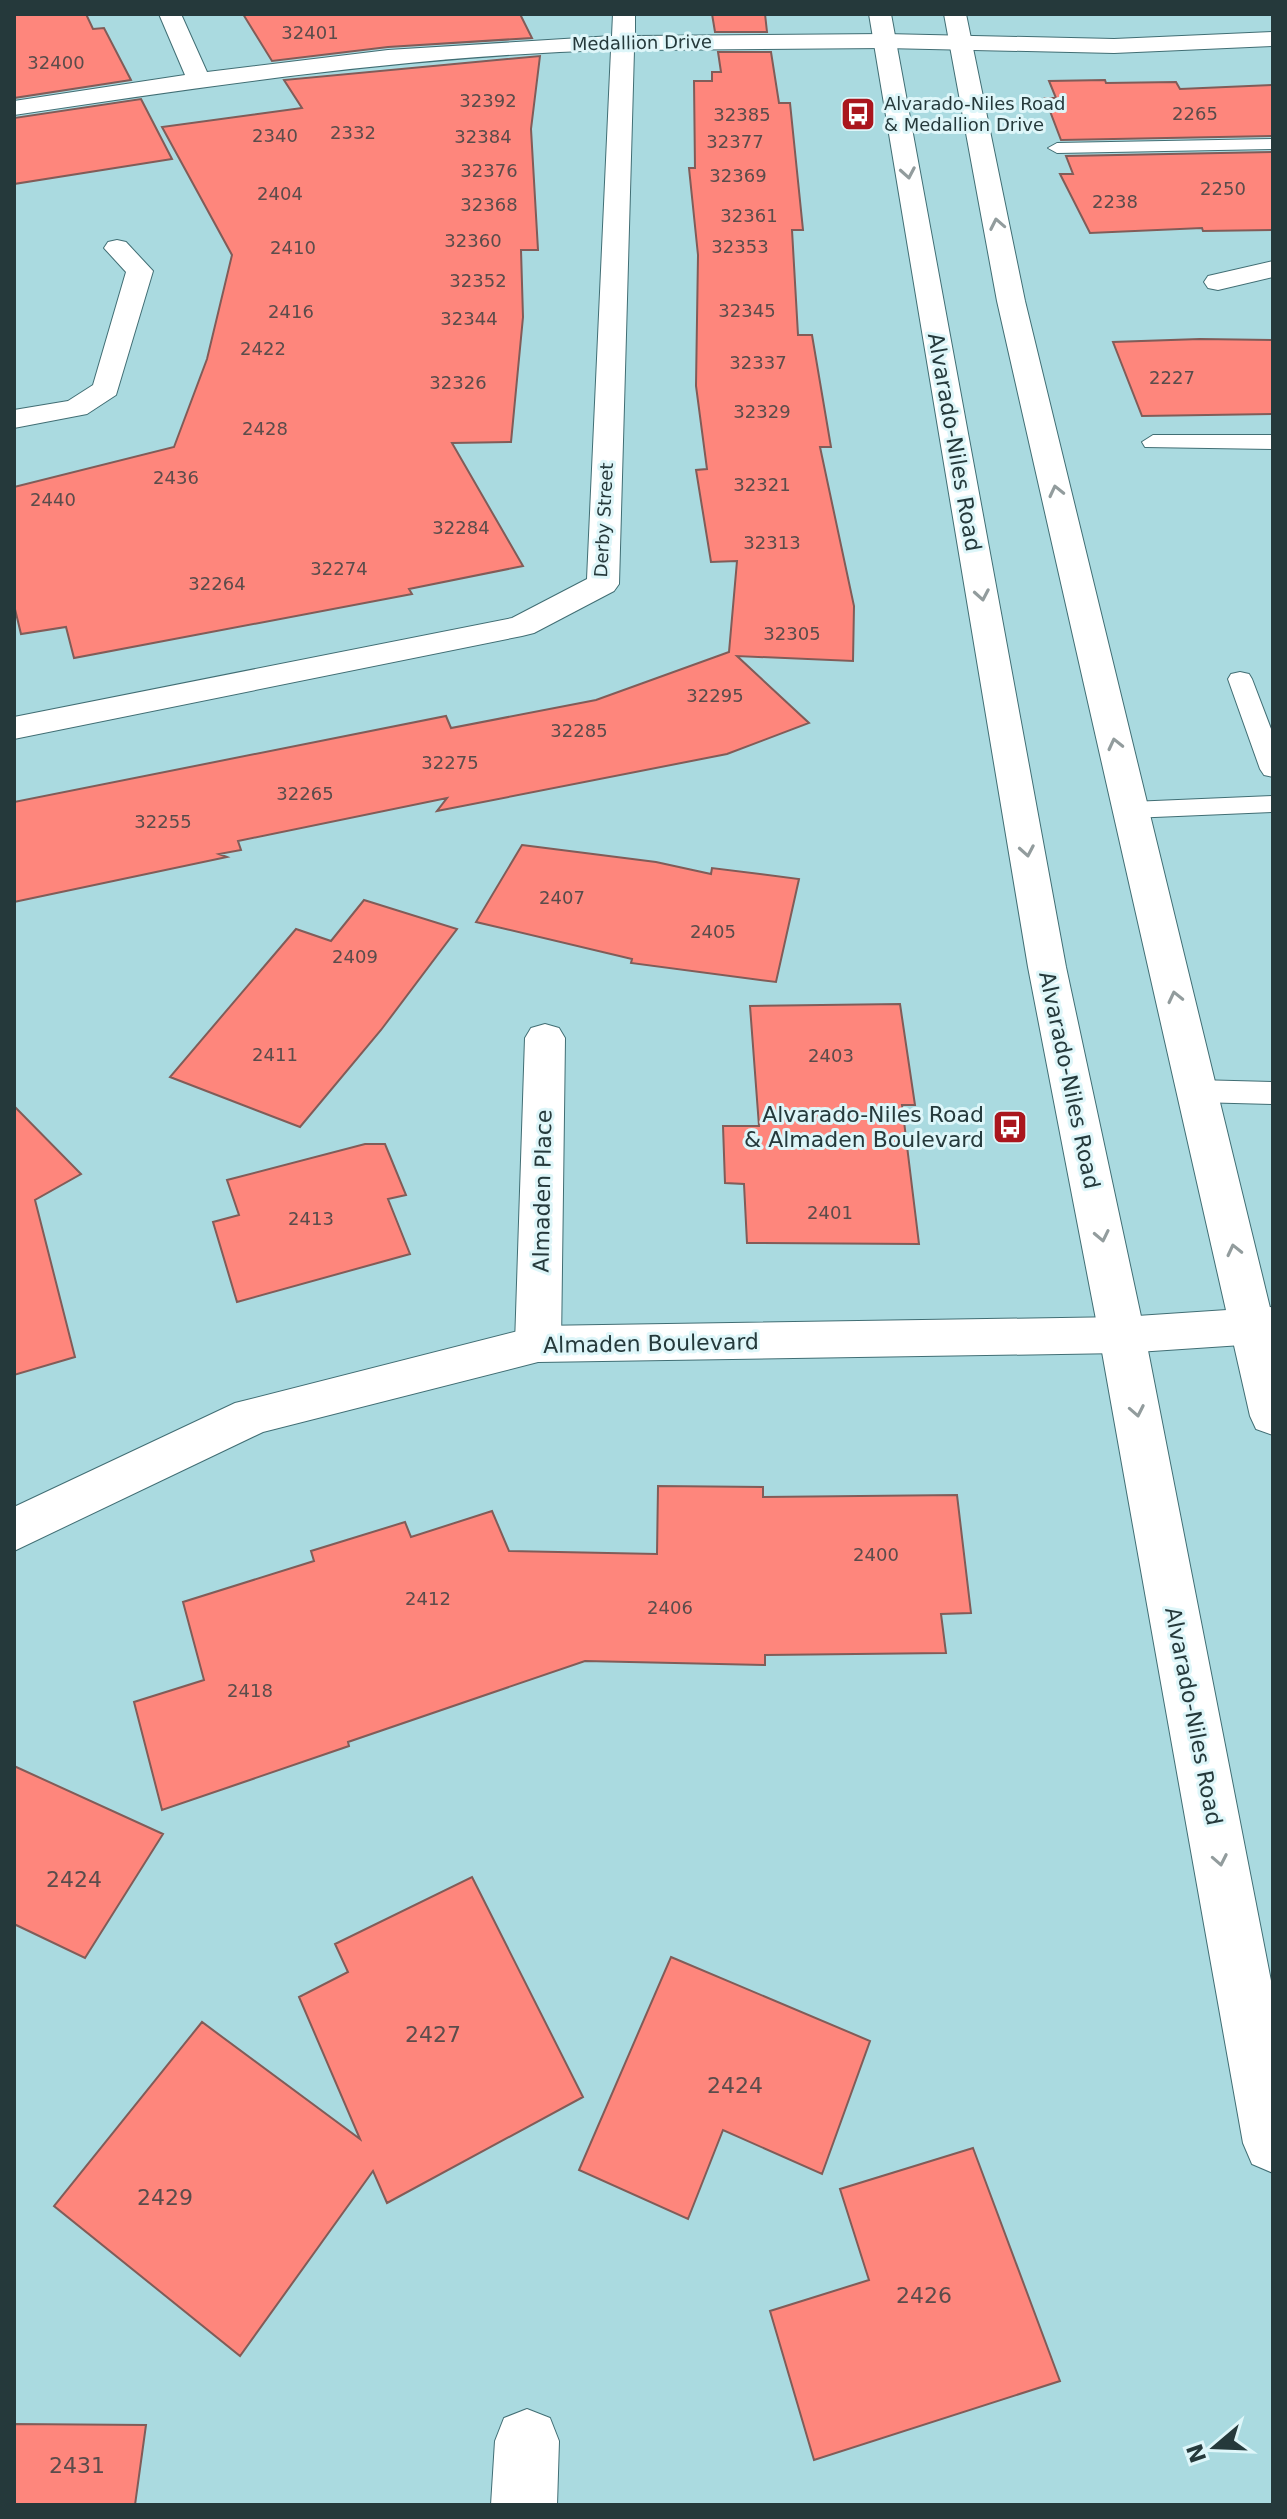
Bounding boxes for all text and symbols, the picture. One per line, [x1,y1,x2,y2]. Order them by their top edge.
house number: 32401 [281,22,339,43]
street label: Medallion Drive [572,31,712,54]
house number: 32400 [27,52,85,73]
house number: 32392 [459,90,517,111]
place label: Alvarado-Niles Road & Medallion Drive [884,93,1066,135]
bus stop icon: Alvarado-Niles Road & Medallion Drive [839,95,877,133]
house number: 2265 [1172,103,1218,124]
house number: 32385 [713,104,771,125]
house number: 2332 [330,122,376,143]
house number: 2340 [252,125,298,146]
house number: 32384 [454,126,512,147]
house number: 32377 [706,131,764,152]
house number: 32376 [460,160,518,181]
house number: 32369 [709,165,767,186]
one-way arrow [899,167,916,180]
house number: 2250 [1200,178,1246,199]
house number: 2404 [257,183,303,204]
house number: 2238 [1092,191,1138,212]
house number: 32368 [460,194,518,215]
house number: 32361 [720,205,778,226]
one-way arrow [989,218,1006,231]
house number: 32360 [444,230,502,251]
house number: 32353 [711,236,769,257]
house number: 2410 [270,237,316,258]
house number: 32352 [449,270,507,291]
house number: 32345 [718,300,776,321]
house number: 2416 [268,301,314,322]
house number: 32344 [440,308,498,329]
street label: Alvarado-Niles Road [923,331,986,553]
house number: 2422 [240,338,286,359]
house number: 32337 [729,352,787,373]
house number: 2227 [1149,367,1195,388]
house number: 32326 [429,372,487,393]
house number: 32329 [733,401,791,422]
house number: 2428 [242,418,288,439]
street label: Derby Street [590,462,617,578]
house number: 2436 [153,467,199,488]
house number: 32321 [733,474,791,495]
one-way arrow [1048,484,1065,498]
house number: 2440 [30,489,76,510]
house number: 32284 [432,517,490,538]
house number: 32313 [743,532,801,553]
house number: 32274 [310,558,368,579]
house number: 32264 [188,573,246,594]
one-way arrow [972,588,989,602]
house number: 32305 [763,623,821,644]
house number: 32295 [686,685,744,706]
house number: 32285 [550,720,608,741]
one-way arrow [1108,737,1125,751]
house number: 32275 [421,752,479,773]
house number: 32265 [276,783,334,804]
house number: 32255 [134,811,192,832]
one-way arrow [1017,844,1034,858]
house number: 2407 [539,887,585,908]
house number: 2405 [690,921,736,942]
house number: 2409 [332,946,378,967]
street label: Alvarado-Niles Road [1034,969,1105,1191]
one-way arrow [1167,991,1184,1004]
house number: 2411 [252,1044,298,1065]
house number: 2403 [808,1045,854,1066]
place label: Alvarado-Niles Road & Almaden Boulevard [744,1102,984,1152]
bus stop icon: Alvarado-Niles Road & Almaden Boulevard [991,1108,1029,1146]
street label: Almaden Place [529,1109,556,1273]
house number: 2401 [807,1202,853,1223]
house number: 2413 [288,1208,334,1229]
one-way arrow [1093,1228,1110,1242]
one-way arrow [1226,1244,1243,1257]
street label: Almaden Boulevard [543,1329,759,1358]
one-way arrow [1128,1404,1145,1418]
house number: 2400 [853,1544,899,1565]
house number: 2412 [405,1588,451,1609]
house number: 2406 [647,1597,693,1618]
street label: Alvarado-Niles Road [1160,1605,1227,1827]
house number: 2418 [227,1680,273,1701]
one-way arrow [1211,1853,1228,1867]
house number: 2424 [46,1867,102,1892]
house number: 2427 [405,2022,461,2047]
house number: 2424 [707,2073,763,2098]
house number: 2429 [137,2185,193,2210]
house number: 2426 [896,2283,952,2308]
north arrow [1175,2407,1255,2487]
text: N [1182,2441,1211,2466]
house number: 2431 [49,2453,105,2478]

